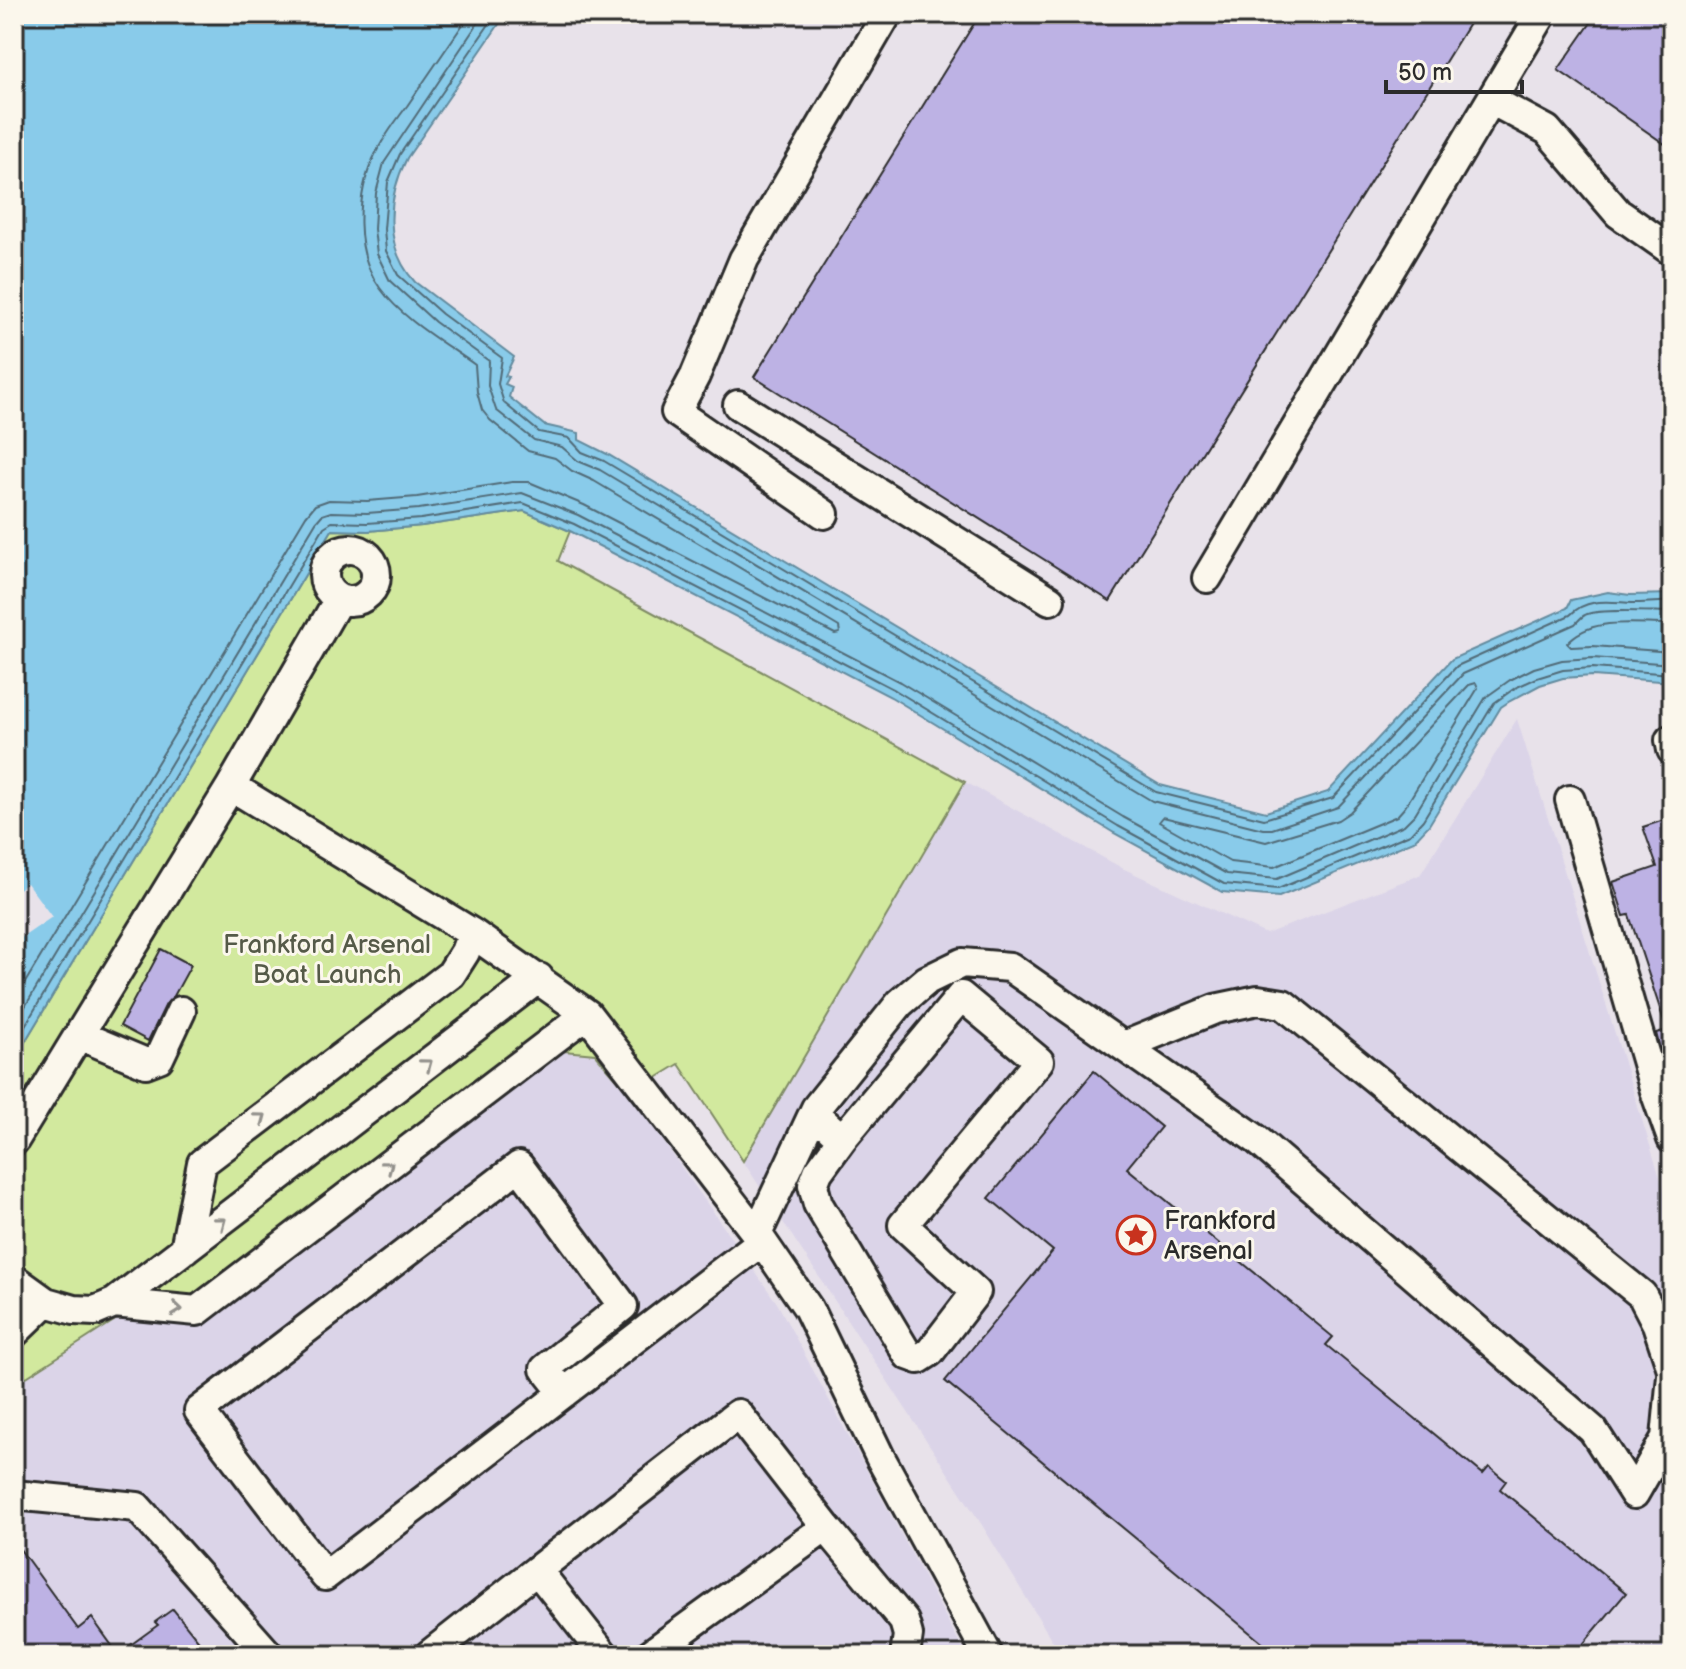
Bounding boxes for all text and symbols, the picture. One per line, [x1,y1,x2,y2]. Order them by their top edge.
scale bar [1386,44,1522,94]
text: 50 m [1398,58,1452,87]
park label: Frankford Arsenal Boat Launch [223,930,431,991]
one-way arrow [418,1059,433,1073]
one-way arrow [252,1114,267,1128]
one-way arrow [379,1162,394,1176]
place label: Frankford Arsenal [1164,1206,1276,1267]
place icon: Frankford Arsenal [1115,1214,1157,1256]
one-way arrow [212,1217,227,1231]
one-way arrow [171,1301,184,1318]

